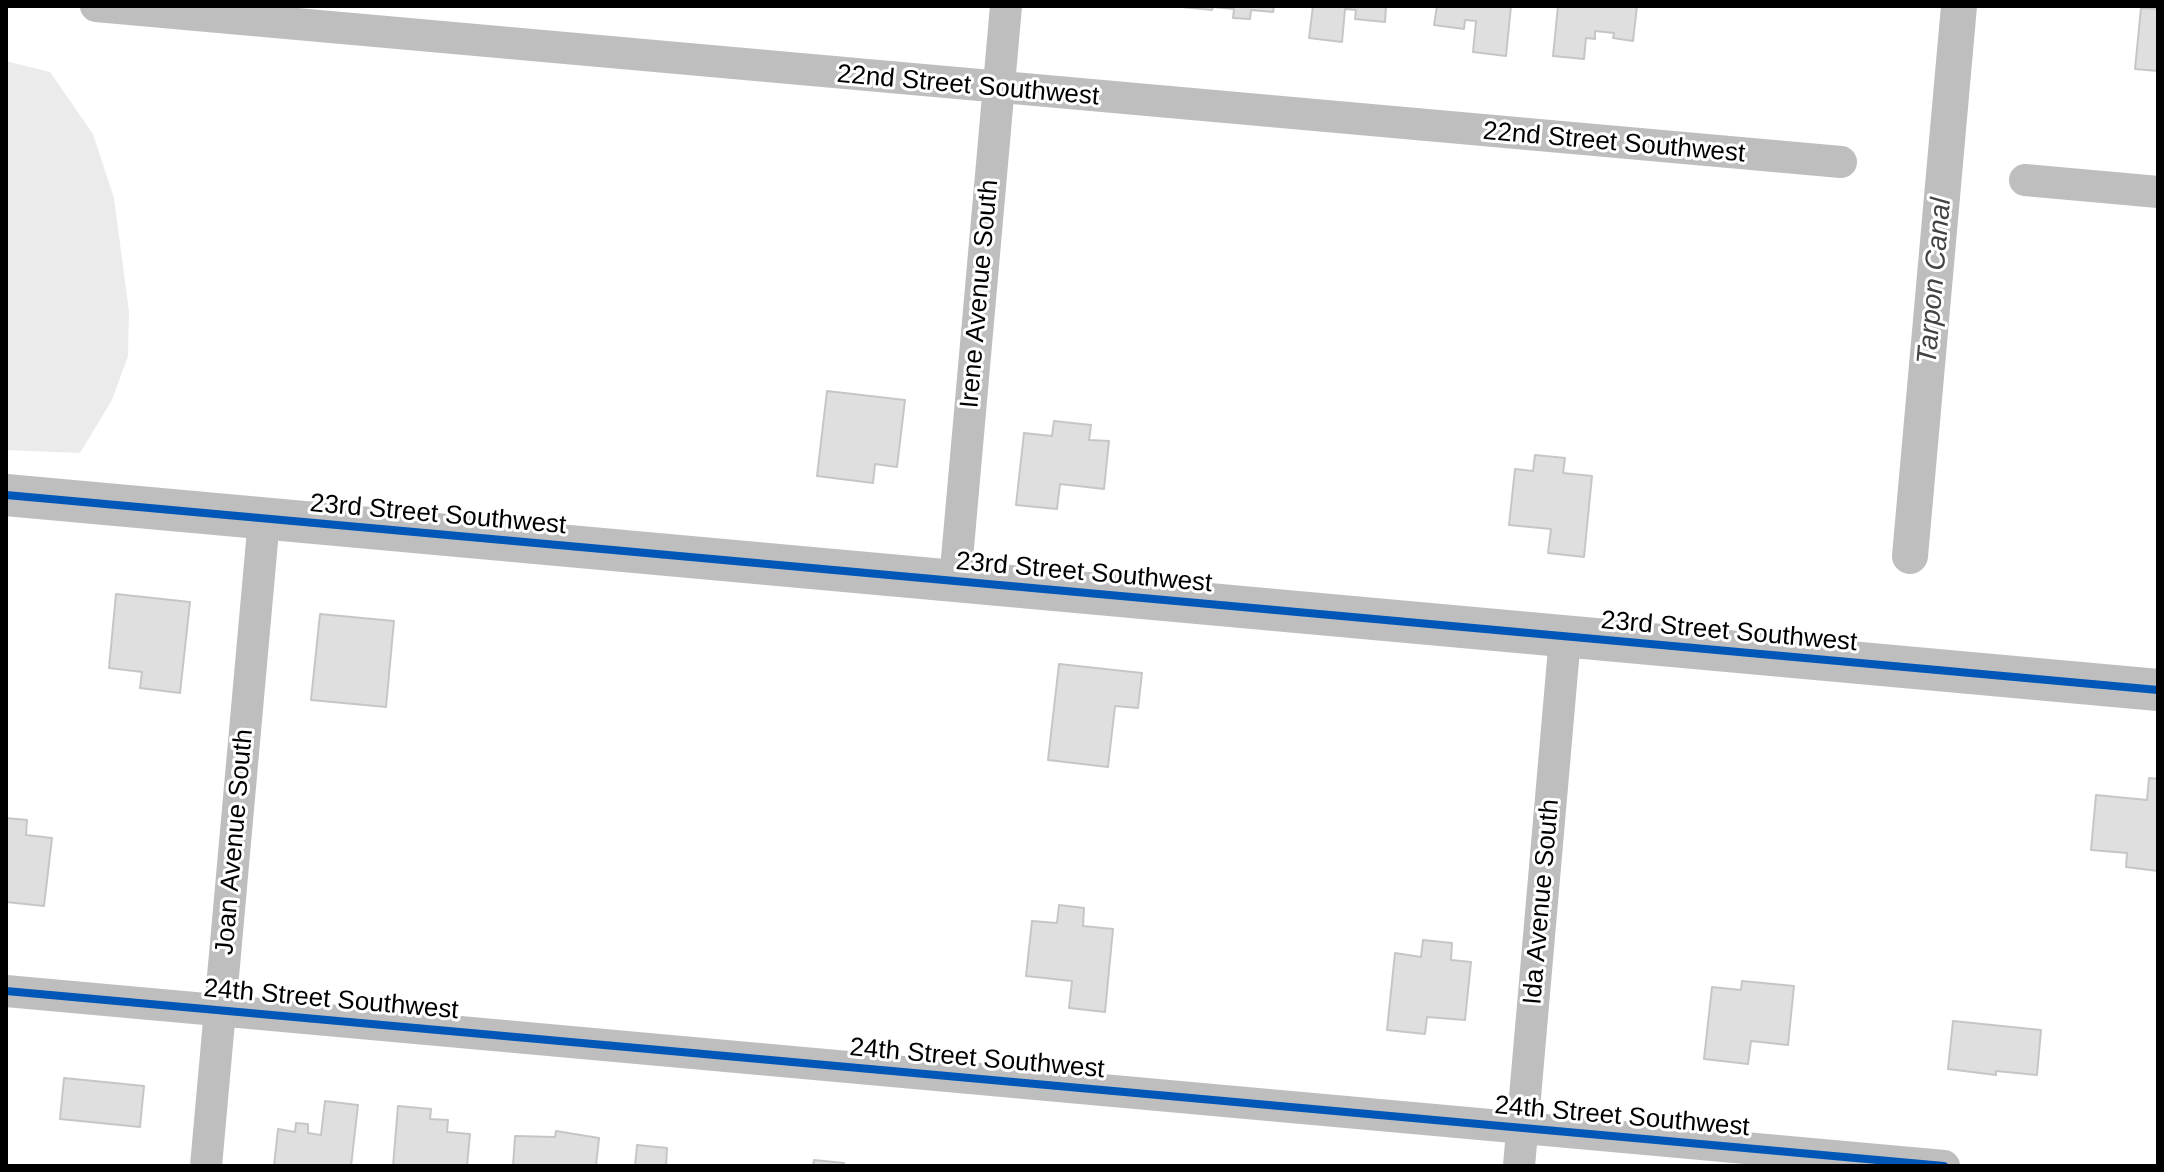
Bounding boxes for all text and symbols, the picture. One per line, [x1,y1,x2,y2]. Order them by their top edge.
street label: 22nd Street Southwest [836,59,1100,113]
street label: 22nd Street Southwest [1482,116,1746,170]
street label: Irene Avenue South [954,178,1006,410]
water label: Tarpon Canal [1911,196,1959,366]
street label: 23rd Street Southwest [309,488,567,542]
street label: 23rd Street Southwest [955,546,1213,600]
street label: 23rd Street Southwest [1600,605,1858,659]
street label: Joan Avenue South [210,728,260,956]
street label: Ida Avenue South [1517,798,1567,1006]
street label: 24th Street Southwest [202,973,460,1027]
street label: 24th Street Southwest [848,1032,1106,1086]
street label: 24th Street Southwest [1493,1090,1751,1144]

